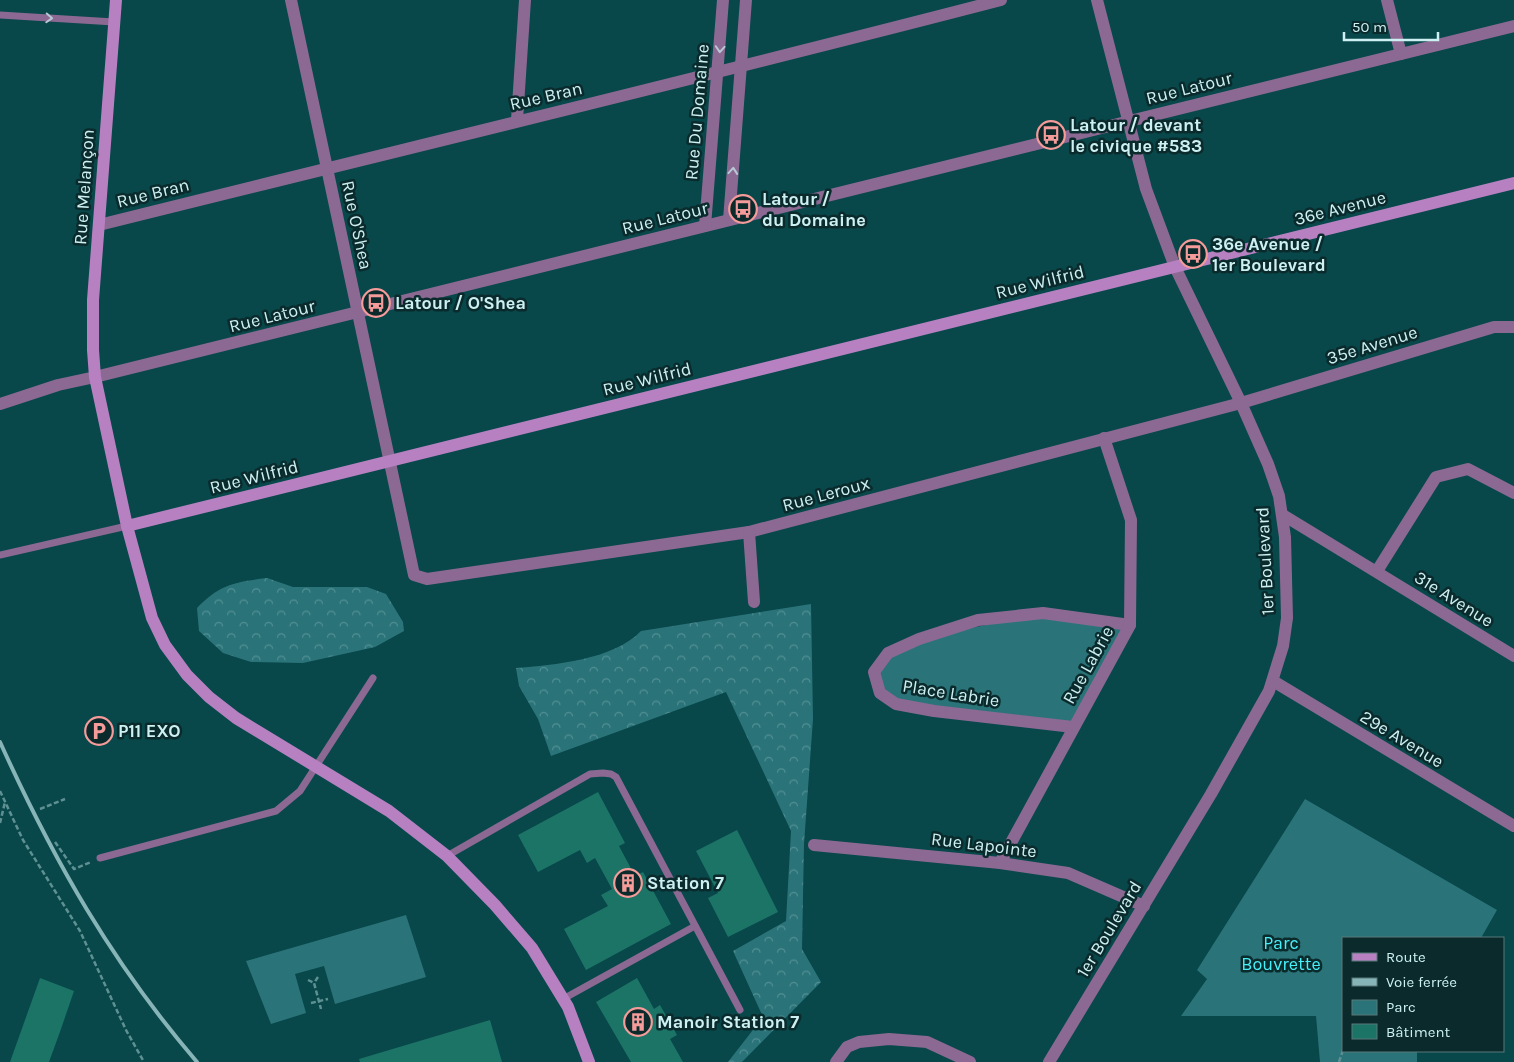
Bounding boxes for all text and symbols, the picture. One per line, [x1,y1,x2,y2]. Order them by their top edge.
scale bar [1344,10,1438,42]
one-way arrow [45,12,53,23]
text: 50 m [1352,18,1387,36]
street label: Rue Du Domaine [680,43,714,181]
one-way arrow [714,45,725,53]
street label: Rue Latour [1144,67,1235,109]
street label: Rue Bran [508,77,584,115]
place label: Latour / devant le civique #583 [1070,114,1202,157]
bus stop icon: Latour / devant le civique #583 [1036,120,1066,150]
street label: Rue Melançon [69,129,99,245]
one-way arrow [727,167,738,175]
street label: Rue Bran [114,173,192,213]
street label: Rue O'Shea [337,178,377,272]
street label: 36e Avenue [1292,186,1388,230]
place label: Latour / du Domaine [762,188,866,231]
bus stop icon: Latour / du Domaine [728,194,758,224]
street label: Rue Latour [620,197,711,239]
place label: 36e Avenue / 1er Boulevard [1212,233,1326,276]
bus stop icon: 36e Avenue / 1er Boulevard [1178,239,1208,269]
street label: Rue Wilfrid [993,260,1087,304]
bus stop icon: Latour / O'Shea [361,288,391,318]
place label: Latour / O'Shea [395,292,526,314]
street label: Rue Latour [227,295,318,337]
street label: 35e Avenue [1324,321,1420,369]
street label: Rue Wilfrid [600,357,694,401]
street label: Rue Wilfrid [207,455,301,499]
street label: Rue Leroux [780,472,872,516]
street label: 1er Boulevard [1251,506,1279,616]
street label: 31e Avenue [1410,566,1498,632]
street label: Rue Labrie [1058,622,1118,708]
street label: Place Labrie [901,674,1001,712]
street label: 29e Avenue [1356,705,1448,773]
parking icon: P11 EXO [84,716,114,746]
place label: P11 EXO [118,720,181,742]
street label: Rue Lapointe [930,828,1038,862]
building icon: Station 7 [613,868,643,898]
place label: Station 7 [647,872,724,894]
street label: 1er Boulevard [1072,877,1146,981]
park label: Parc Bouvrette [1241,932,1321,975]
legend [1342,937,1504,1052]
text: Route [1386,948,1426,966]
text: Voie ferrée [1386,973,1457,991]
text: Parc [1386,998,1416,1016]
building icon: Manoir Station 7 [623,1007,653,1037]
place label: Manoir Station 7 [657,1011,799,1033]
text: Bâtiment [1386,1023,1450,1041]

